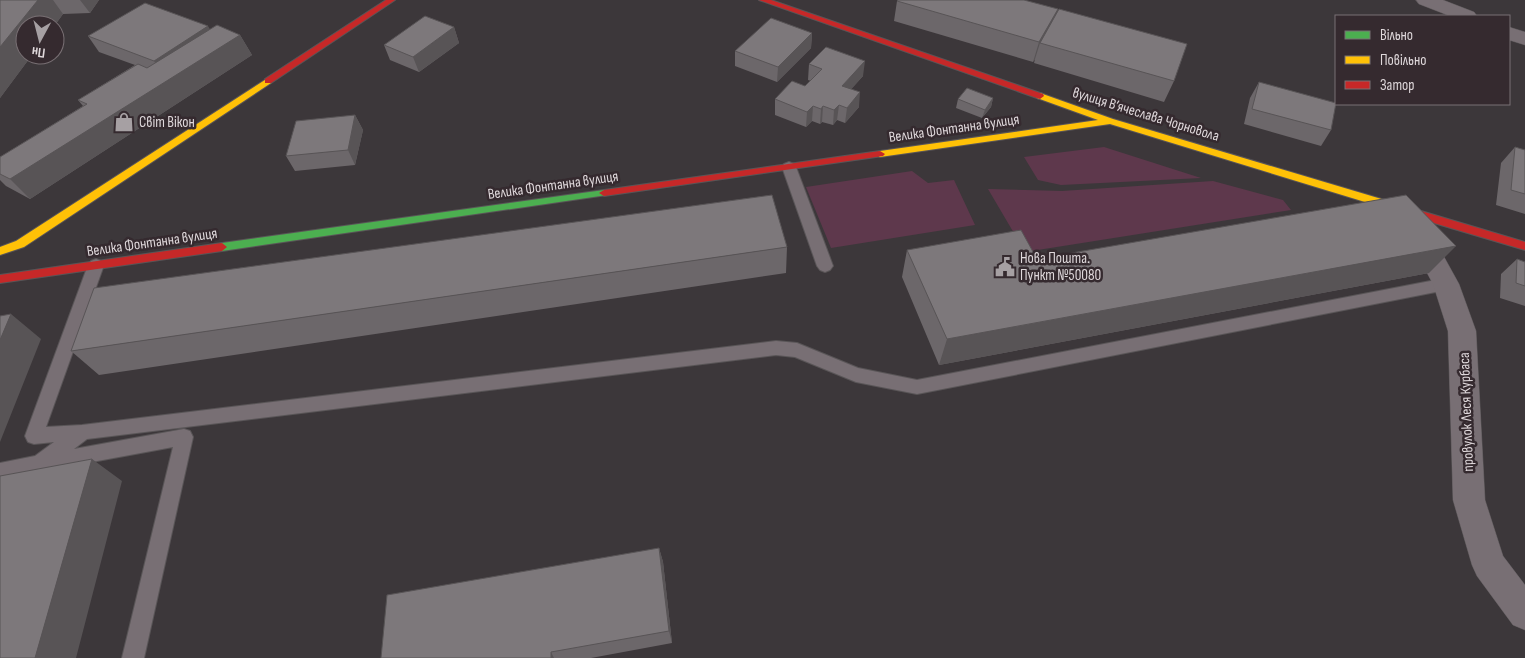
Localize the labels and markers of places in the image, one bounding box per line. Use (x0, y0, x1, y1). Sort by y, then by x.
shop icon: Світ Вікон (113, 111, 135, 133)
place label: Світ Вікон (139, 113, 195, 132)
place label: Нова Пошта. Пункт №50080 (1020, 249, 1101, 285)
public building icon: Нова Пошта. Пункт №50080 (994, 256, 1016, 278)

